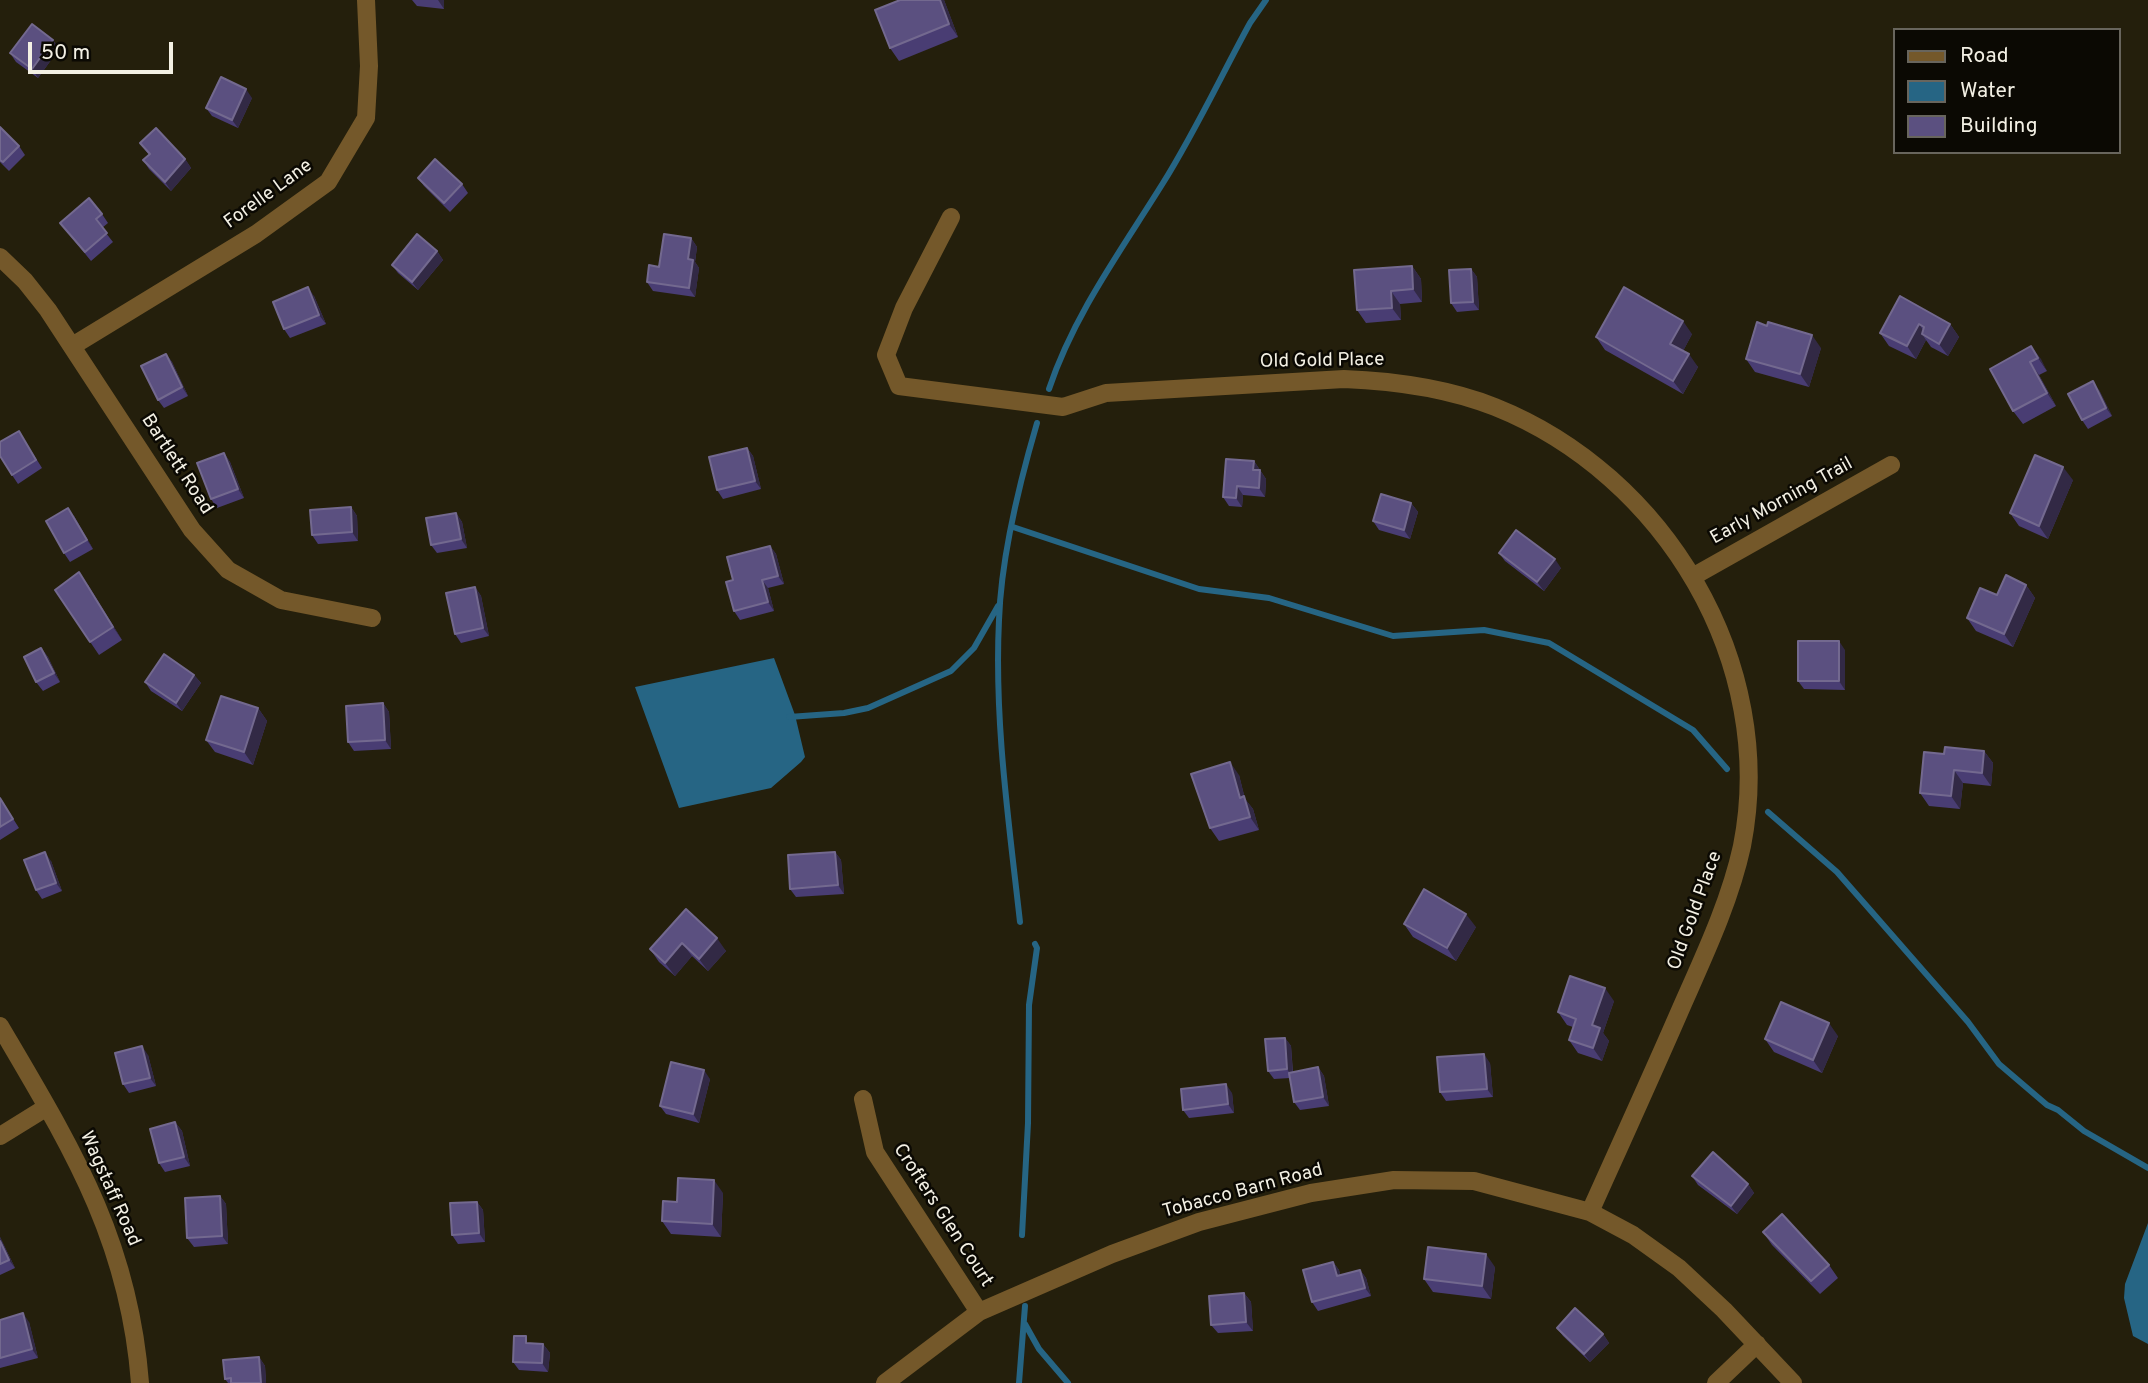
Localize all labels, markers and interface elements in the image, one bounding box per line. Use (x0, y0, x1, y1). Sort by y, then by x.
scale bar (32, 28, 177, 72)
legend (1892, 28, 2120, 154)
text: 50 m (41, 40, 90, 67)
text: Road (1960, 43, 2009, 70)
text: Water (1960, 78, 2015, 105)
text: Building (1960, 113, 2038, 140)
street label: Forelle Lane (220, 155, 318, 235)
street label: Old Gold Place (1259, 350, 1385, 374)
street label: Bartlett Road (135, 411, 217, 519)
street label: Early Morning Trail (1707, 453, 1857, 551)
street label: Old Gold Place (1664, 848, 1728, 974)
street label: Wagstaff Road (73, 1128, 145, 1250)
street label: Crofters Glen Court (887, 1140, 997, 1292)
street label: Tobacco Barn Road (1160, 1160, 1326, 1224)

